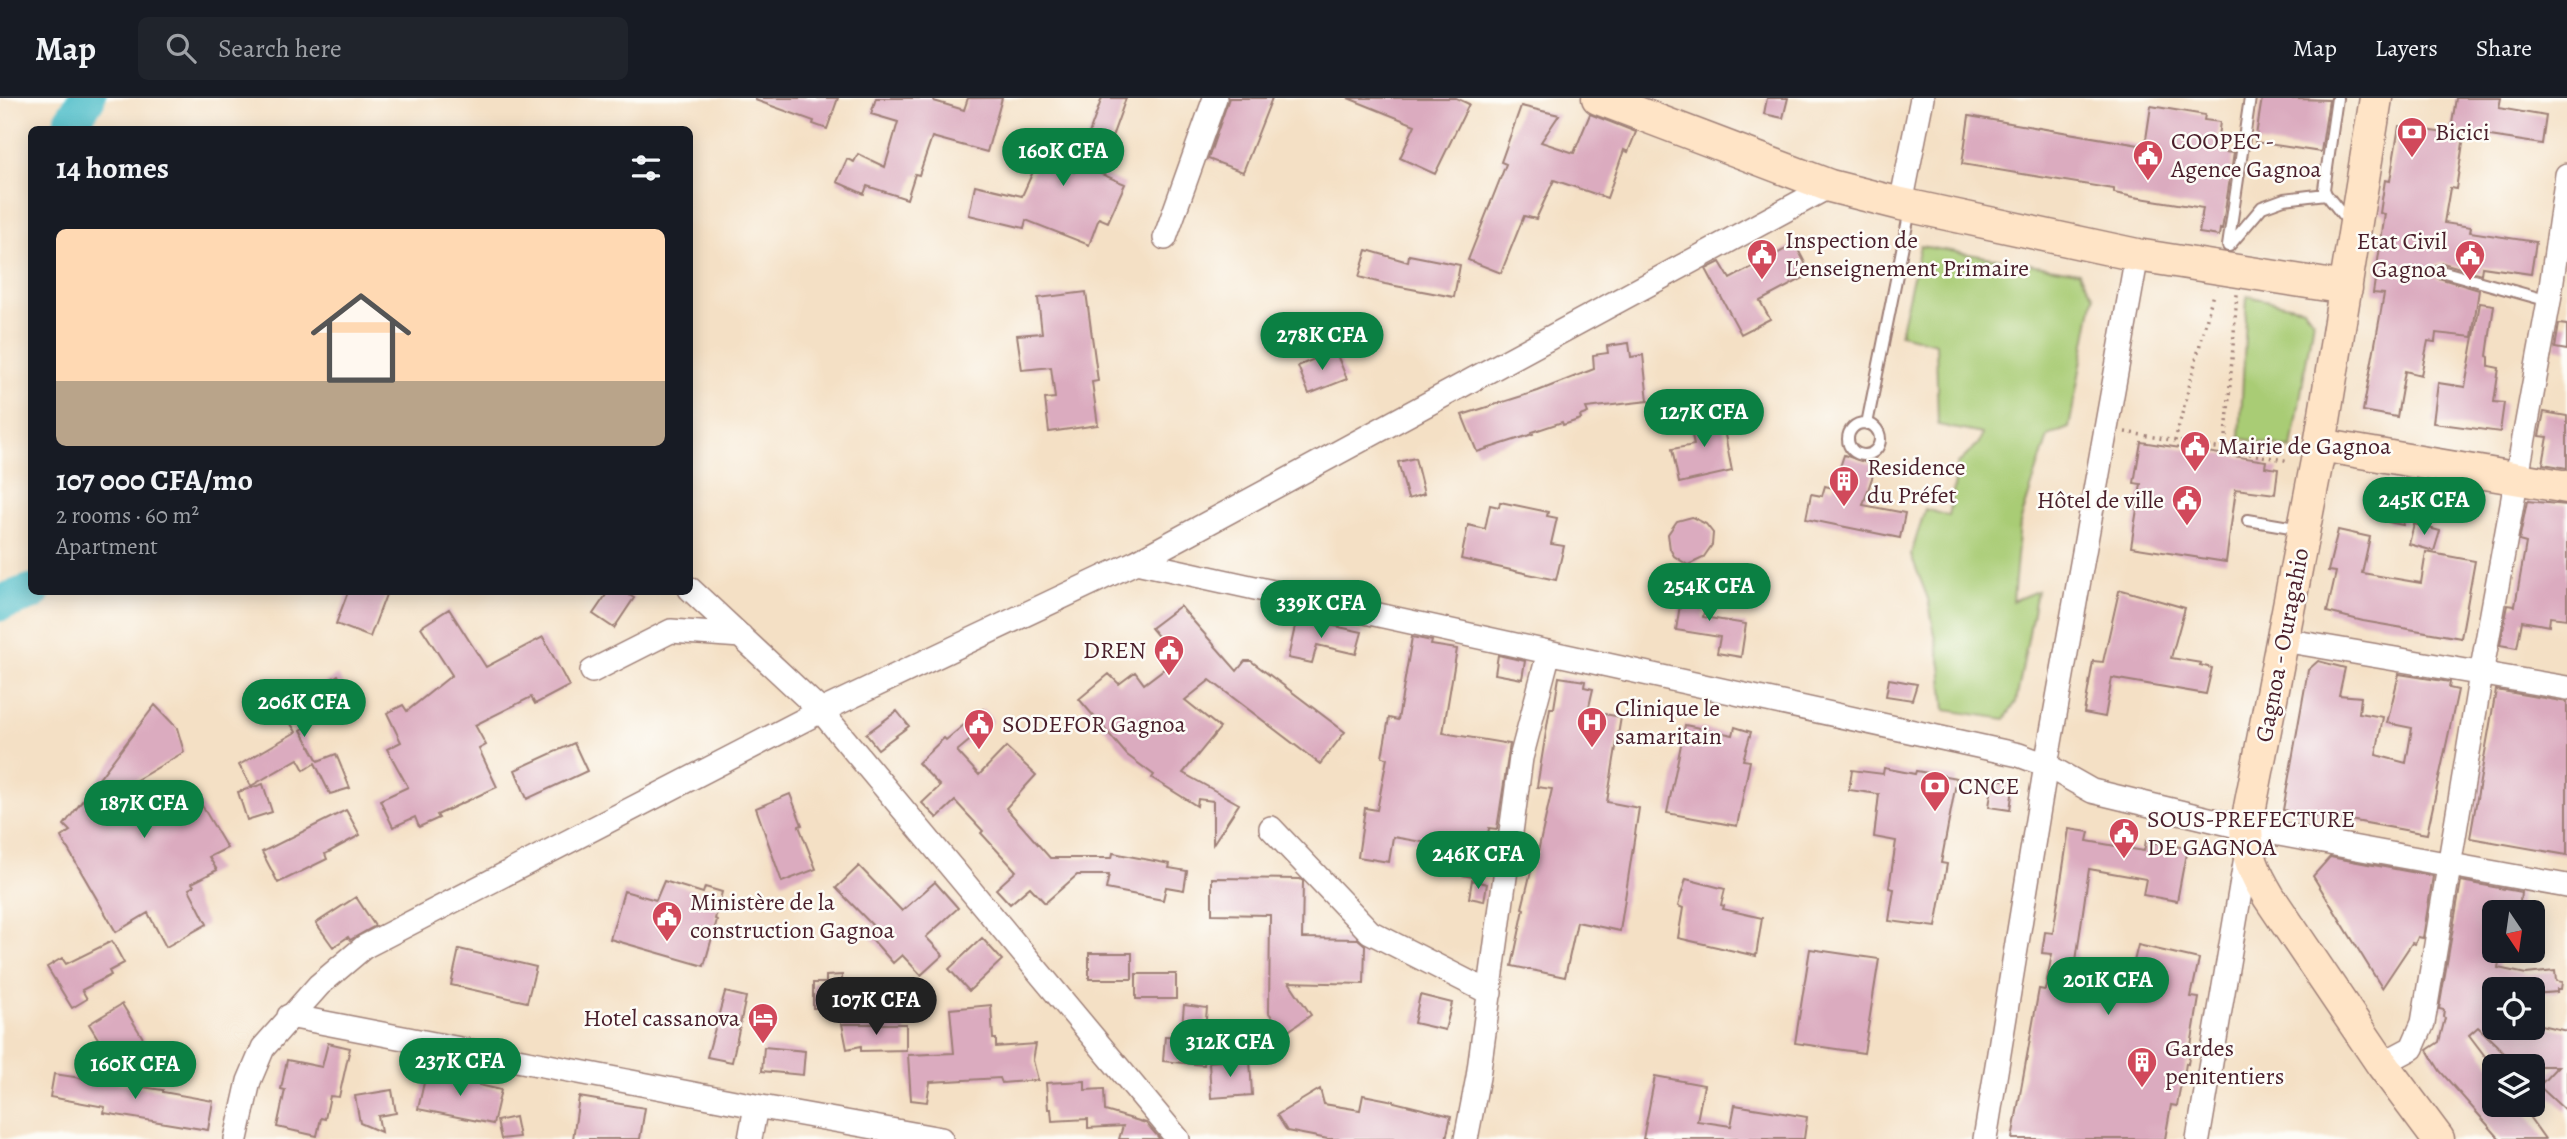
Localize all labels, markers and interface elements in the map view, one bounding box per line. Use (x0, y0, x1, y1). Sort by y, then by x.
search box (138, 17, 628, 80)
text: Map (35, 26, 96, 71)
icon: search (162, 29, 200, 67)
text: Search here (218, 31, 342, 66)
text: Map (2293, 32, 2337, 64)
text: Layers (2375, 32, 2438, 64)
text: Share (2476, 32, 2532, 64)
bank icon: Bicici (2395, 115, 2429, 159)
place label: Bicici (2435, 116, 2490, 148)
place label: COOPEC - Agence Gagnoa (2170, 125, 2322, 185)
pin: 160K CFA (991, 129, 1135, 188)
text: 160K CFA (1018, 135, 1108, 166)
public building icon: COOPEC - Agence Gagnoa (2131, 138, 2165, 182)
text: 14 homes (56, 148, 169, 188)
icon: filters (627, 149, 665, 187)
place label: Inspection de L'enseignement Primaire (1785, 224, 2029, 284)
place label: Etat Civil Gagnoa (2356, 225, 2448, 285)
public building icon: Inspection de L'enseignement Primaire (1745, 237, 1779, 281)
public building icon: Etat Civil Gagnoa (2453, 238, 2487, 282)
icon: home (298, 275, 424, 401)
pin: 278K CFA (1250, 313, 1394, 372)
text: 278K CFA (1276, 319, 1368, 350)
pin: 127K CFA (1632, 390, 1776, 449)
text: 127K CFA (1660, 396, 1748, 427)
public building icon: Mairie de Gagnoa (2178, 429, 2212, 473)
place label: Mairie de Gagnoa (2218, 430, 2392, 462)
place label: Residence du Préfet (1867, 451, 1965, 511)
text: 107 000 CFA/mo (56, 460, 253, 500)
building icon: Residence du Préfet (1827, 464, 1861, 508)
pin: 245K CFA (2352, 478, 2496, 537)
public building icon: Hôtel de ville (2170, 483, 2204, 527)
place label: Hôtel de ville (2037, 484, 2164, 516)
text: 245K CFA (2379, 484, 2469, 515)
text: 2 rooms · 60 m² (56, 500, 199, 531)
text: Apartment (56, 531, 158, 562)
street label: Gagnoa - Ouragahio (2247, 545, 2317, 745)
pin: 254K CFA (1637, 564, 1781, 623)
text: 254K CFA (1664, 570, 1754, 601)
pin: 339K CFA (1249, 580, 1393, 640)
text: 339K CFA (1276, 587, 1366, 618)
public building icon: DREN (1152, 633, 1186, 677)
place label: DREN (1083, 634, 1146, 666)
pin: 206K CFA (232, 680, 376, 739)
text: 206K CFA (258, 686, 350, 717)
place label: Clinique le samaritain (1615, 692, 1722, 752)
hospital icon: Clinique le samaritain (1575, 705, 1609, 749)
public building icon: SODEFOR Gagnoa (962, 707, 996, 751)
place label: SODEFOR Gagnoa (1002, 708, 1187, 740)
bank icon: CNCE (1918, 769, 1952, 813)
place label: CNCE (1958, 770, 2020, 802)
pin: 187K CFA (72, 780, 216, 840)
text: 187K CFA (100, 787, 188, 818)
place label: SOUS-PREFECTURE DE GAGNOA (2147, 803, 2355, 863)
public building icon: SOUS-PREFECTURE DE GAGNOA (2107, 816, 2141, 860)
pin: 246K CFA (1406, 832, 1550, 891)
text: 246K CFA (1432, 838, 1524, 869)
place label: Ministère de la construction Gagnoa (690, 886, 895, 946)
public building icon: Ministère de la construction Gagnoa (650, 899, 684, 943)
north arrow (2482, 900, 2544, 962)
map controls (2482, 900, 2545, 1117)
pin: 201K CFA (2036, 958, 2180, 1017)
text: 201K CFA (2063, 964, 2153, 995)
button: locate (2482, 977, 2545, 1040)
pin: 107K CFA (804, 978, 948, 1037)
text: 107K CFA (832, 984, 920, 1015)
hotel icon: Hotel cassanova (746, 1001, 780, 1045)
place label: Hotel cassanova (583, 1002, 741, 1034)
pin: 312K CFA (1158, 1020, 1302, 1079)
text: 312K CFA (1186, 1026, 1274, 1057)
place label: Gardes penitentiers (2165, 1032, 2284, 1092)
pin: 237K CFA (388, 1038, 532, 1098)
pin: 160K CFA (63, 1042, 207, 1101)
text: 237K CFA (415, 1045, 505, 1076)
building icon: Gardes penitentiers (2125, 1045, 2159, 1089)
text: 160K CFA (90, 1048, 180, 1079)
button: layers (2482, 1054, 2545, 1117)

